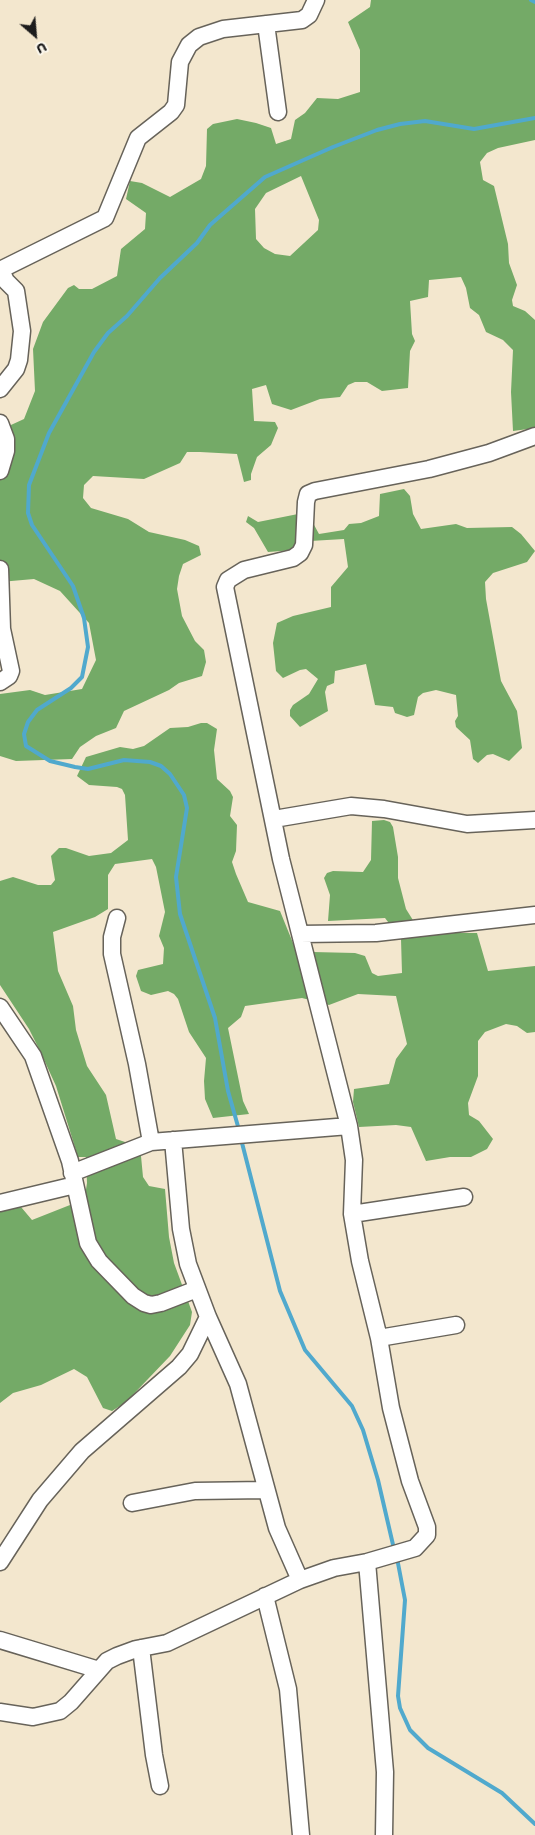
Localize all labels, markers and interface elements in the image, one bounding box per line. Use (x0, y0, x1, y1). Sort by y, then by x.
north arrow (10, 10, 60, 60)
text: U (33, 38, 50, 59)

